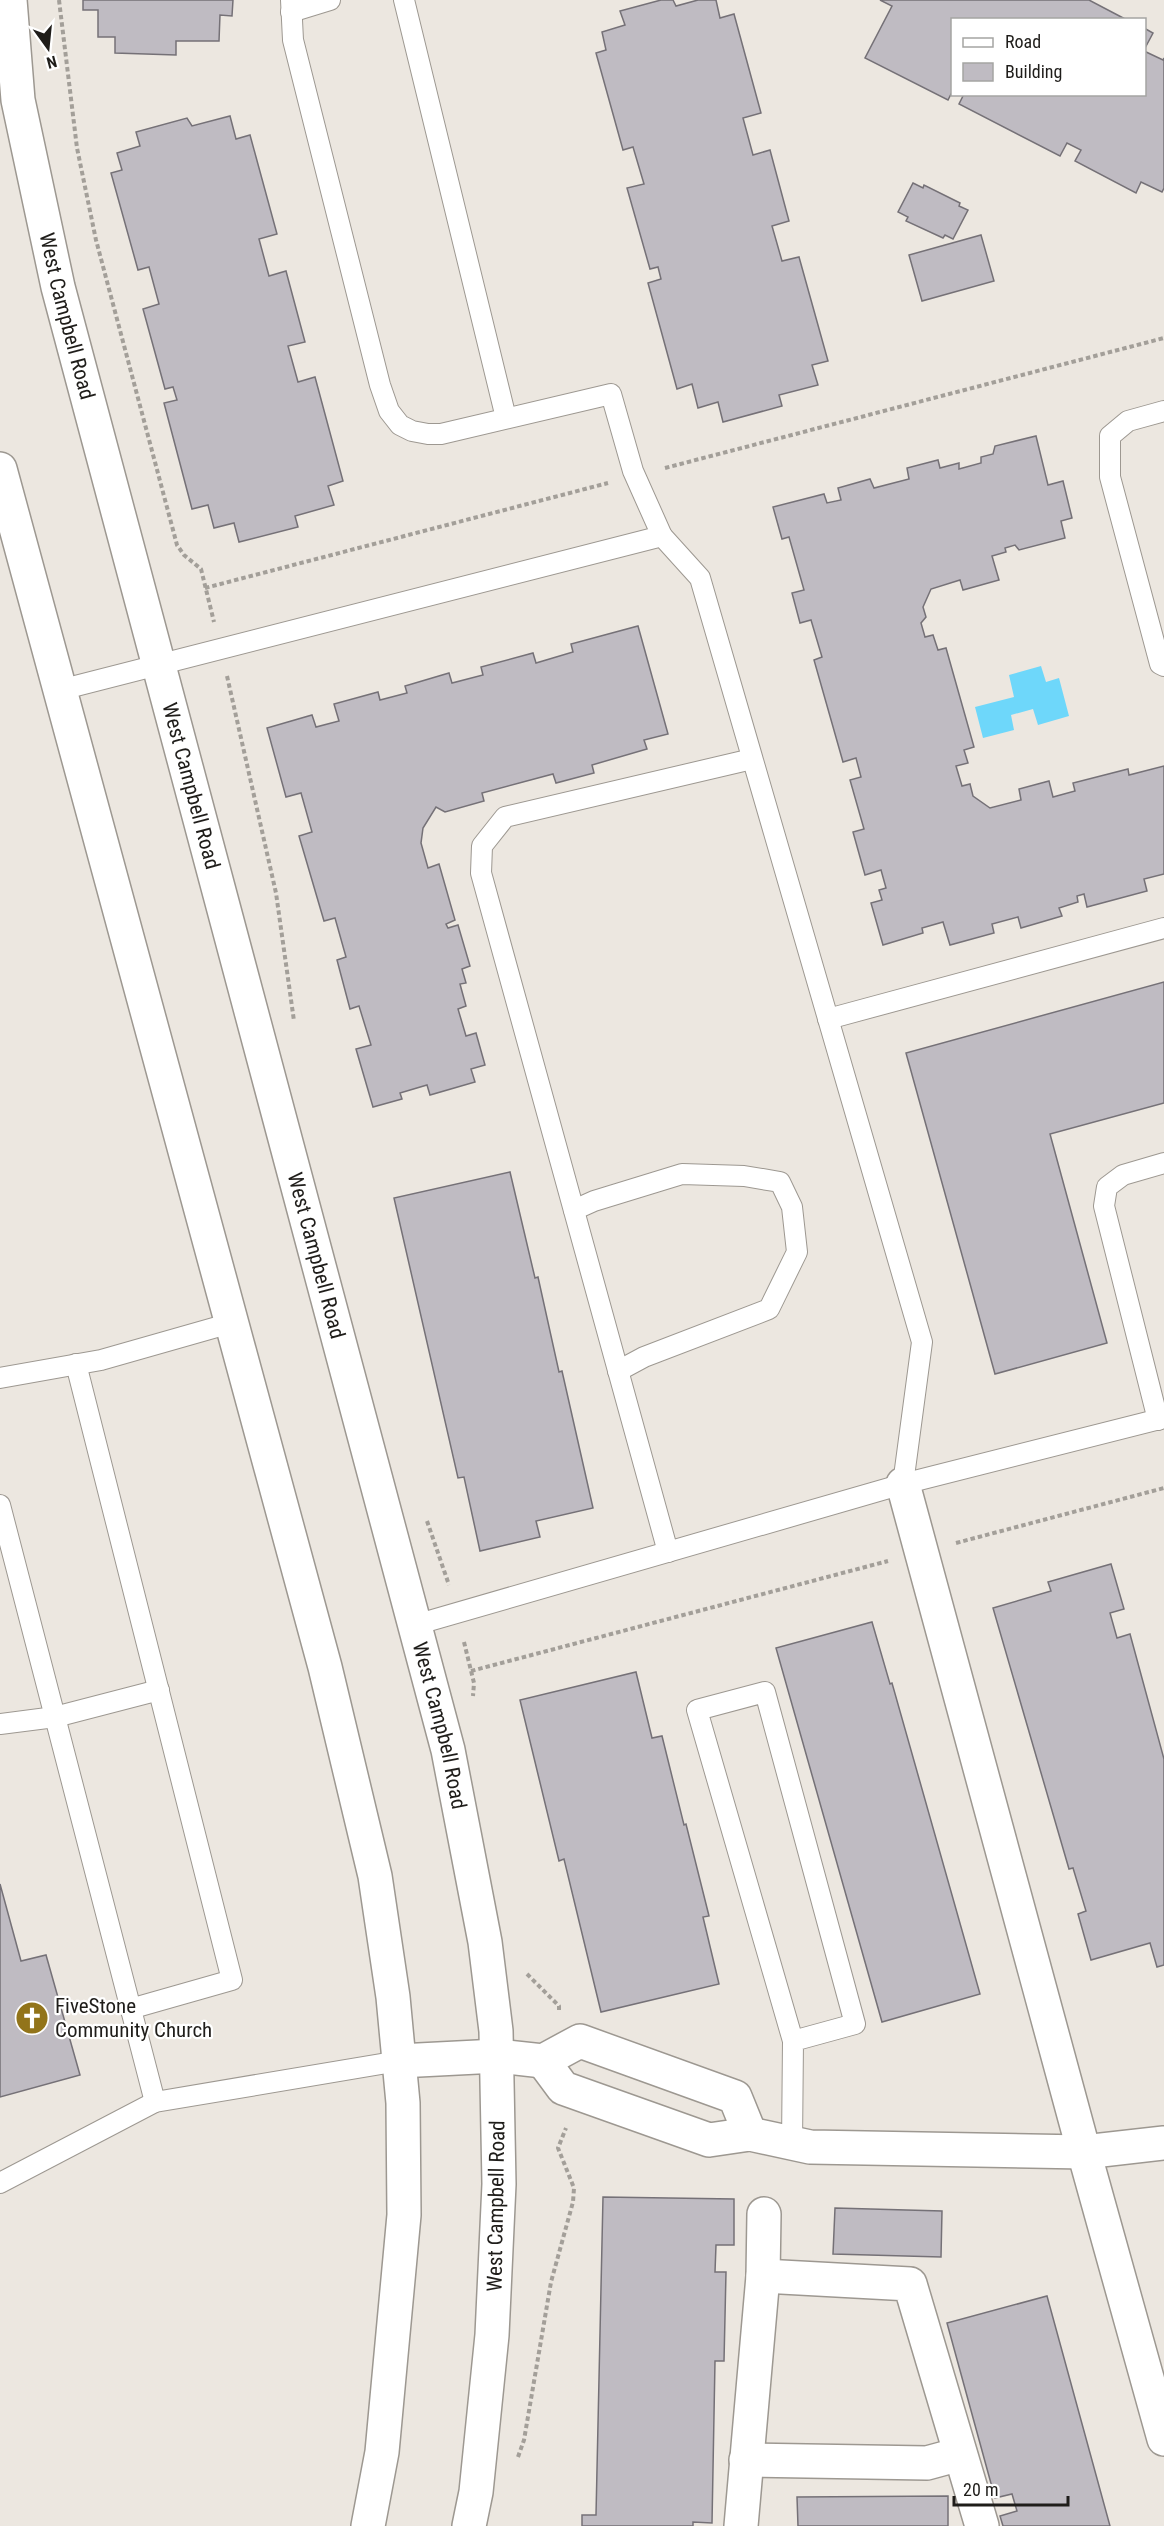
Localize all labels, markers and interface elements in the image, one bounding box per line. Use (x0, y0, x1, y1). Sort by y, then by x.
north arrow (18, 18, 78, 78)
legend (951, 18, 1146, 96)
text: Road (1005, 31, 1041, 52)
text: N (45, 52, 59, 72)
text: Building (1005, 61, 1062, 82)
street label: West Campbell Road (35, 231, 99, 402)
street label: West Campbell Road (157, 700, 225, 872)
street label: West Campbell Road (283, 1170, 350, 1341)
street label: West Campbell Road (408, 1639, 471, 1811)
place label: FiveStone Community Church (55, 1994, 212, 2042)
church icon: FiveStone Community Church (14, 2000, 50, 2036)
street label: West Campbell Road (483, 2120, 509, 2292)
scale bar (954, 2469, 1068, 2507)
text: 20 m (963, 2479, 998, 2500)

